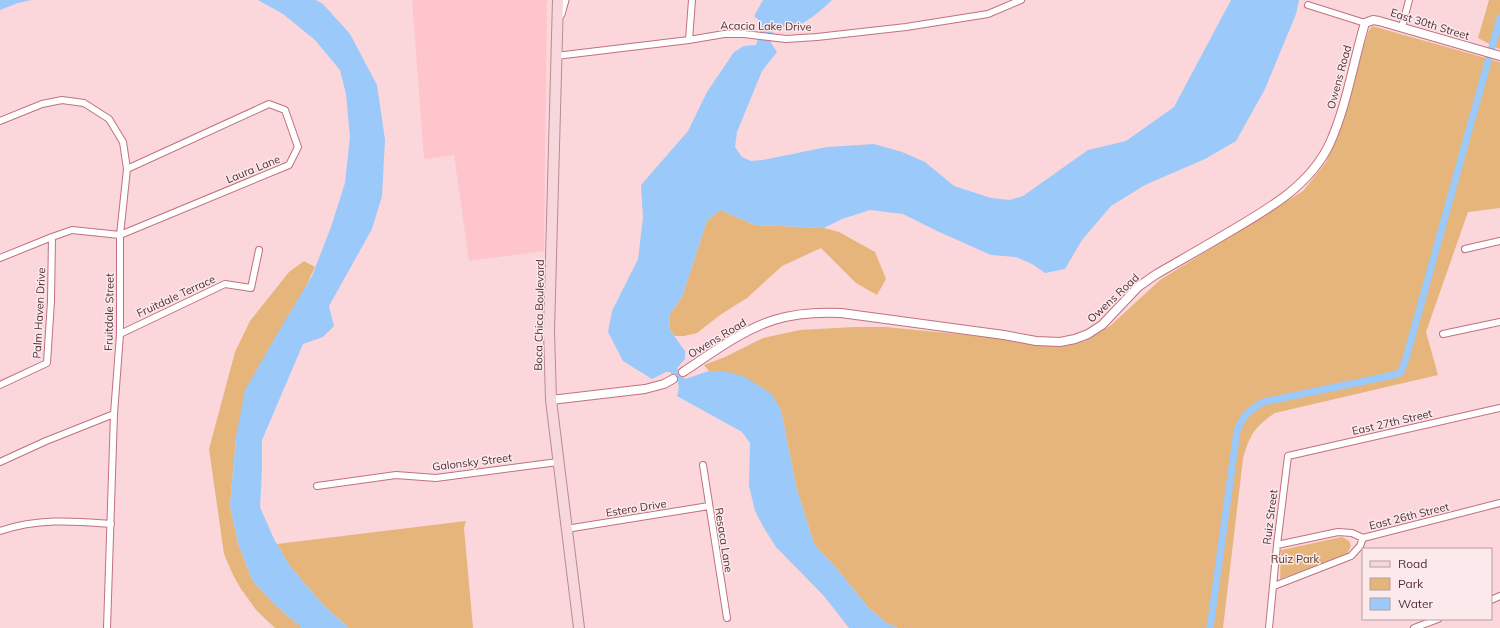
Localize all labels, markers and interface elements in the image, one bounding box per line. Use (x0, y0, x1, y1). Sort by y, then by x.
street label: East 30th Street (1389, 5, 1471, 43)
street label: Acacia Lake Drive (720, 18, 812, 34)
street label: Owens Road (1324, 43, 1354, 111)
street label: Laura Lane (224, 152, 282, 186)
street label: Boca Chica Boulevard (531, 259, 547, 371)
street label: Palm Haven Drive (30, 267, 48, 359)
street label: Owens Road (1084, 270, 1142, 326)
street label: Fruitdale Terrace (134, 272, 218, 320)
street label: Fruitdale Street (101, 273, 117, 351)
street label: Owens Road (685, 315, 749, 361)
street label: East 27th Street (1351, 406, 1434, 438)
street label: Galonsky Street (431, 450, 513, 474)
street label: Ruiz Street (1260, 488, 1280, 545)
street label: Estero Drive (605, 496, 667, 520)
street label: East 26th Street (1368, 499, 1451, 533)
street label: Resaca Lane (712, 507, 736, 573)
legend (1362, 548, 1492, 620)
park label: Ruiz Park (1271, 552, 1319, 566)
text: Road (1398, 556, 1427, 571)
text: Park (1398, 576, 1424, 591)
text: Water (1398, 596, 1434, 611)

